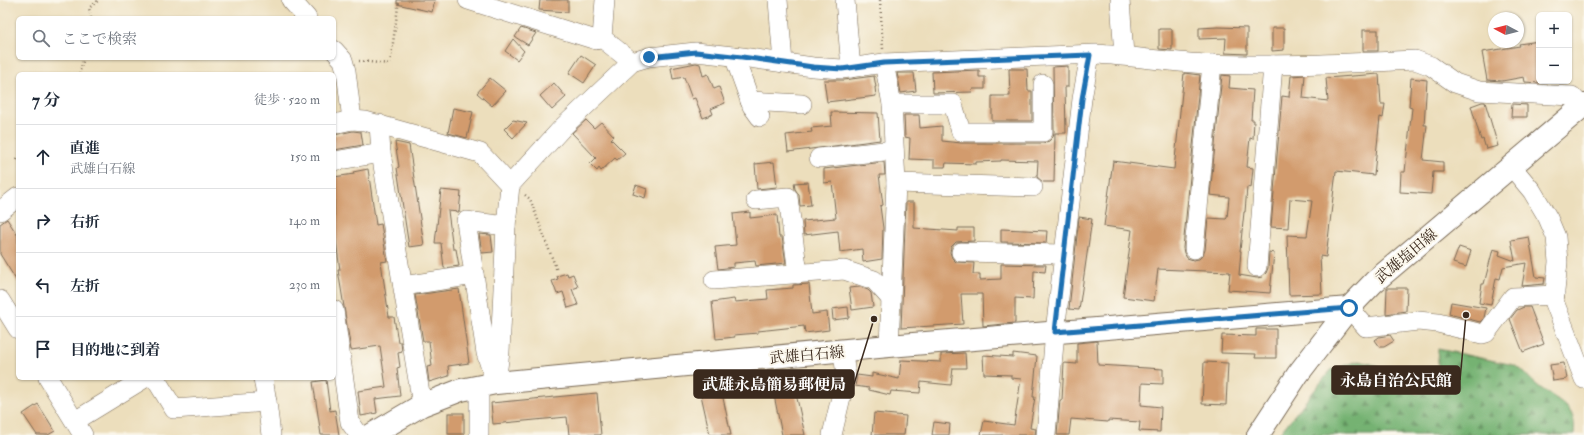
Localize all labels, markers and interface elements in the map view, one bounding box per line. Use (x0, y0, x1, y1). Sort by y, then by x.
north arrow (1488, 12, 1524, 48)
map controls (1536, 12, 1572, 84)
button: + (1536, 12, 1572, 48)
search box (16, 16, 336, 60)
icon: search (30, 27, 52, 49)
text: ここで検索 (62, 30, 137, 49)
route end (640, 48, 658, 66)
button: − (1536, 48, 1572, 84)
text: 7 分 (32, 90, 60, 111)
text: 徒歩 · 520 m (254, 92, 320, 108)
text: 直進 (70, 139, 100, 158)
icon: ahead (32, 146, 54, 168)
text: 150 m (290, 149, 320, 165)
text: 武雄白石線 (70, 161, 135, 177)
icon: right (32, 210, 54, 232)
text: 右折 (70, 213, 100, 232)
text: 140 m (289, 213, 320, 229)
street label: 武雄塩田線 (1371, 225, 1441, 288)
icon: left (32, 274, 54, 296)
text: 左折 (70, 277, 100, 296)
text: 230 m (289, 277, 320, 293)
route start (1340, 299, 1358, 317)
icon: arrive (32, 338, 54, 360)
text: 目的地に到着 (70, 341, 160, 360)
street label: 武雄白石線 (769, 343, 845, 368)
callout: 永島自治公民館 (1332, 366, 1460, 394)
callout: 武雄永島簡易郵便局 (694, 370, 854, 398)
text: 永島自治公民館 (1340, 371, 1452, 391)
text: 武雄永島簡易郵便局 (702, 375, 846, 395)

